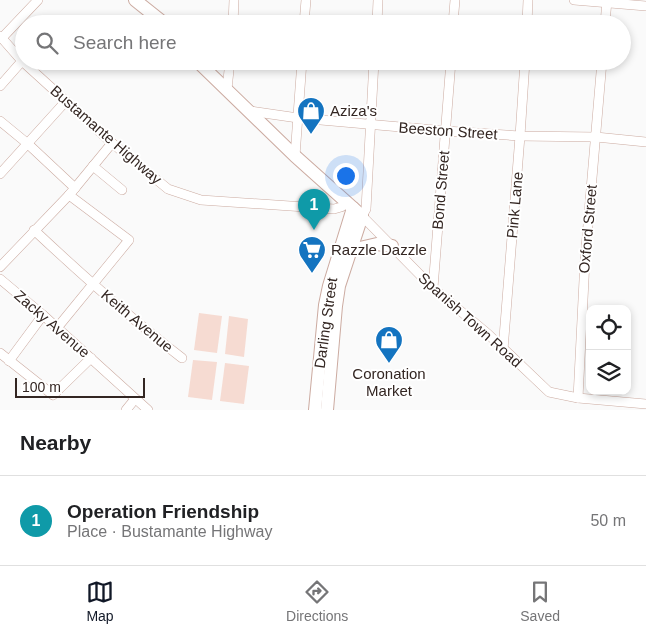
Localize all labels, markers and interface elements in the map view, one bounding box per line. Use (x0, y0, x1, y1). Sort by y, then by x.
search box (15, 15, 631, 70)
icon: search (33, 29, 61, 57)
text: Search here (73, 32, 177, 53)
street label: Bustamante Highway (47, 82, 166, 188)
shop icon: Aziza's (296, 96, 326, 135)
place label: Aziza's (330, 102, 377, 119)
street label: Beeston Street (398, 119, 499, 142)
street label: Bond Street (429, 149, 452, 230)
your location (333, 163, 359, 189)
street label: Pink Lane (503, 171, 526, 239)
street label: Oxford Street (575, 183, 600, 274)
pin: 1 (298, 189, 330, 230)
supermarket icon: Razzle Dazzle (297, 235, 327, 274)
place label: Razzle Dazzle (331, 241, 427, 258)
street label: Spanish Town Road (415, 269, 525, 370)
street label: Darling Street (311, 276, 340, 370)
street label: Zacky Avenue (11, 286, 93, 361)
street label: Keith Avenue (98, 286, 177, 355)
map controls (586, 305, 631, 395)
button: locate (586, 305, 631, 350)
shop icon: Coronation Market (374, 325, 404, 364)
button: layers (586, 350, 631, 395)
place label: Coronation Market (352, 365, 426, 399)
scale bar (15, 375, 145, 398)
text: 100 m (22, 379, 61, 395)
text: Nearby (20, 431, 91, 454)
text: Operation Friendship (67, 501, 259, 522)
text: 1 (32, 512, 40, 529)
text: 50 m (590, 512, 626, 529)
text: Place · Bustamante Highway (67, 523, 272, 540)
tab: Map (86, 578, 114, 624)
tab: Directions (286, 578, 348, 624)
tab: Saved (520, 578, 560, 624)

